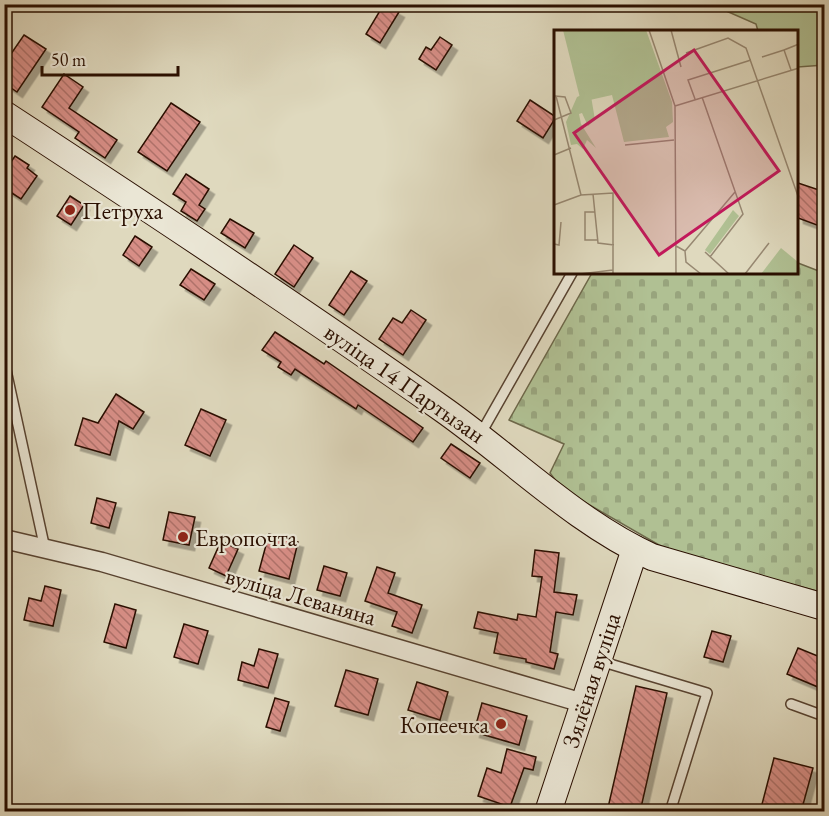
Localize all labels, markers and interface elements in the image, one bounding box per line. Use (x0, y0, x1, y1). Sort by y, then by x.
inset map (554, 30, 799, 274)
scale bar (42, 39, 178, 77)
text: 50 m (51, 48, 86, 71)
place label: Петруха (82, 195, 163, 226)
marker: Петруха (63, 203, 77, 217)
street label: вуліца 14 Партызан (319, 316, 491, 450)
place label: Европочта (195, 522, 298, 553)
marker: Европочта (176, 530, 190, 544)
street label: вуліца Леваняна (222, 560, 380, 632)
street label: Зялёная вуліца (555, 608, 628, 752)
place label: Копеечка (400, 709, 489, 740)
marker: Копеечка (494, 717, 508, 731)

